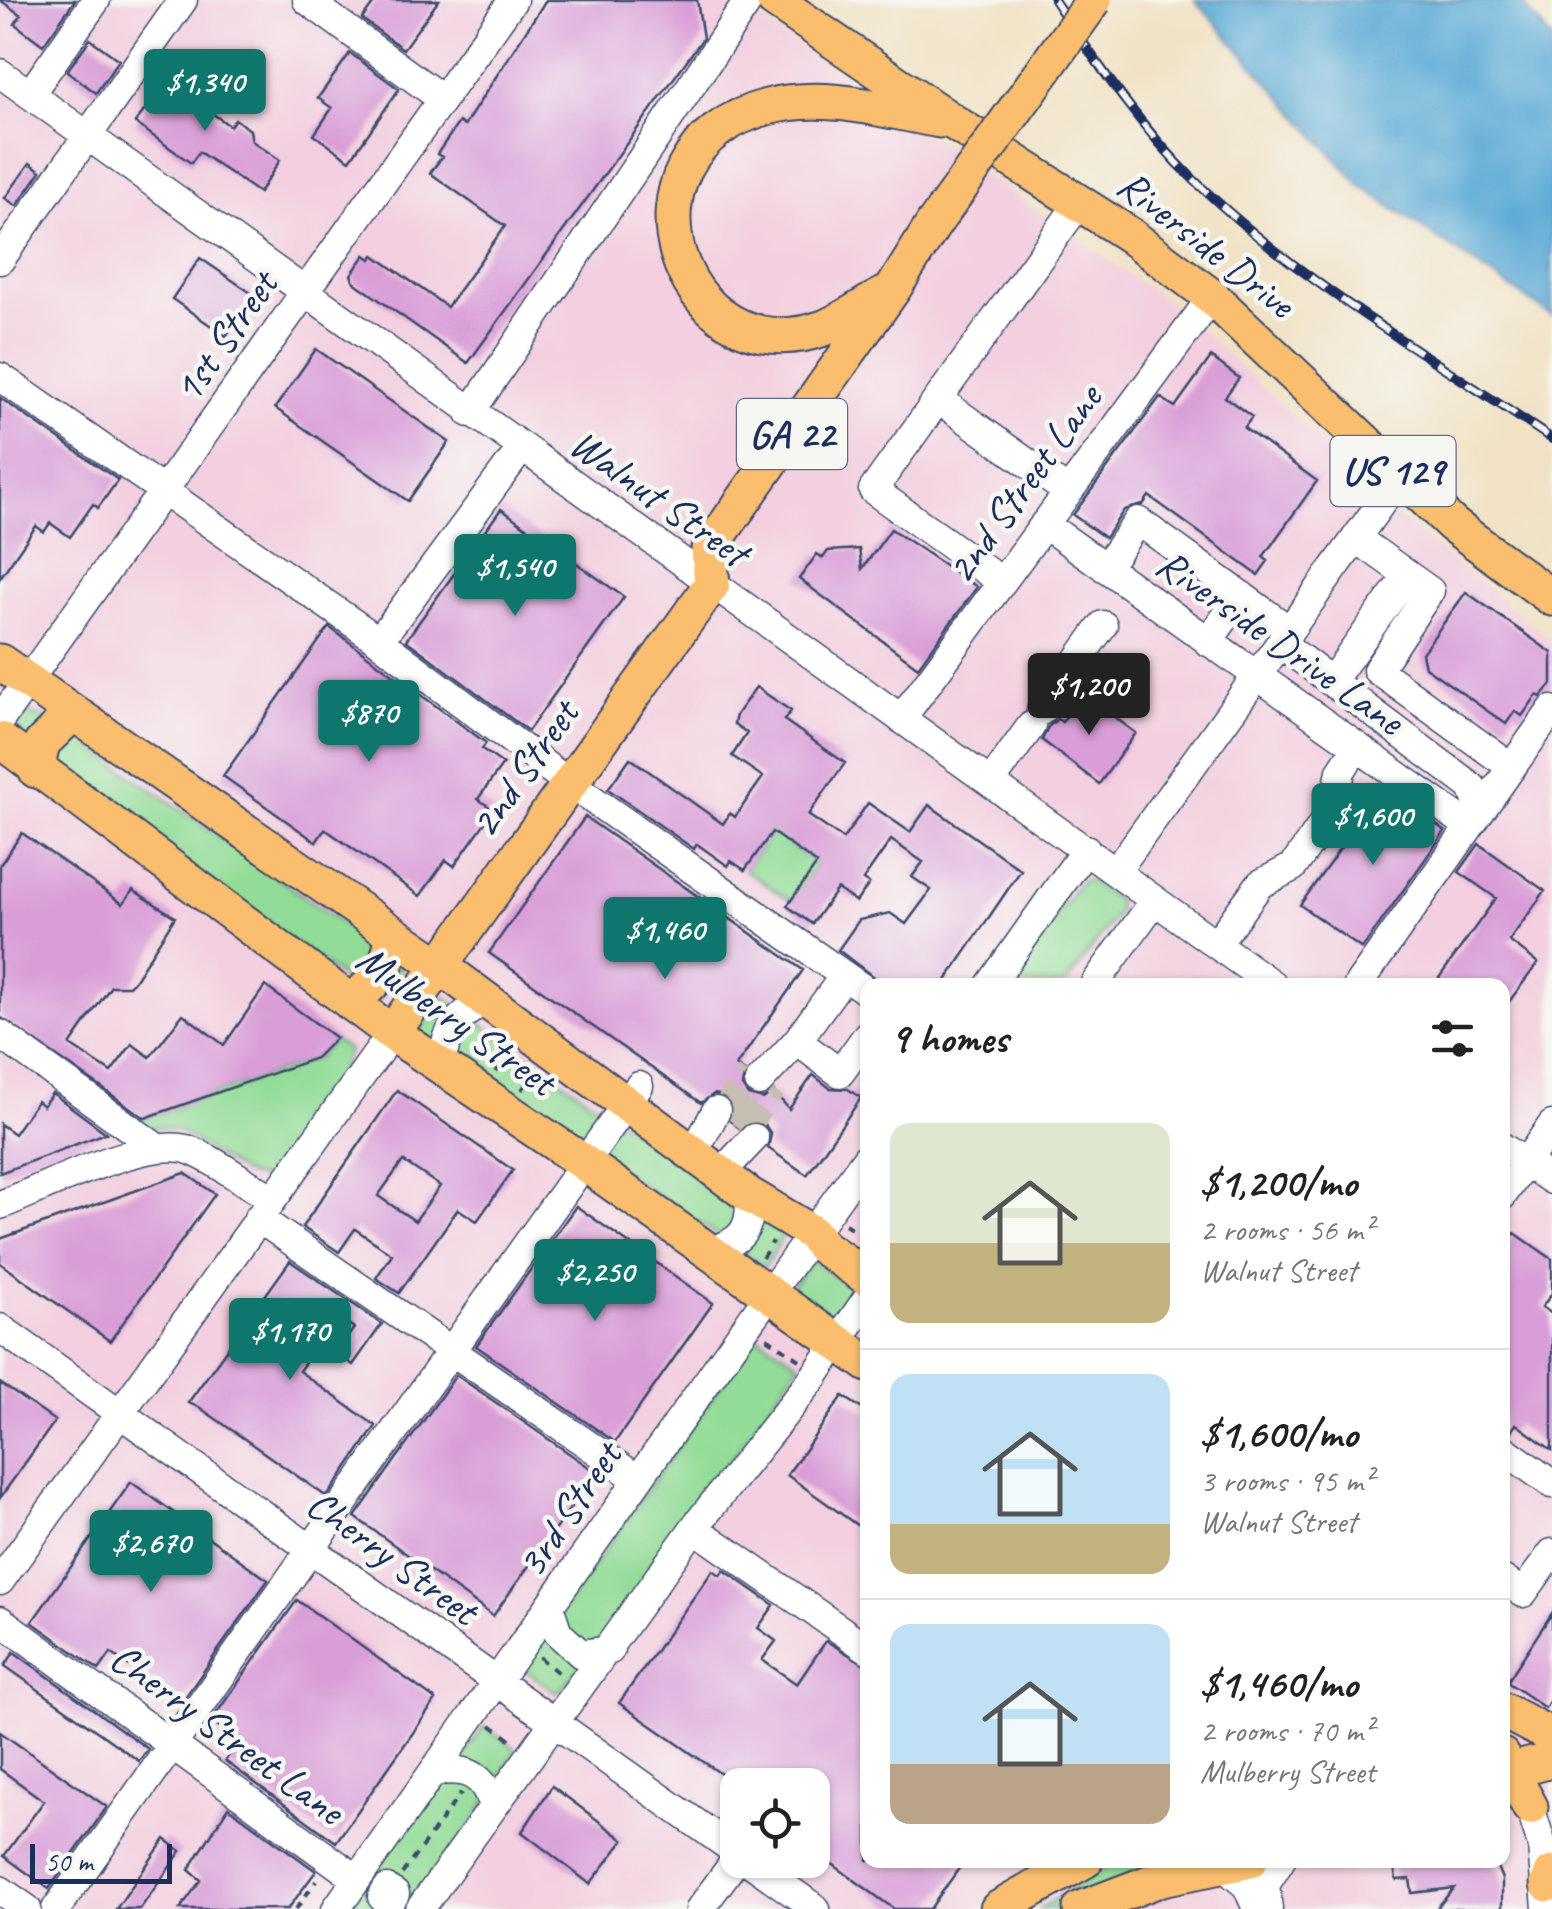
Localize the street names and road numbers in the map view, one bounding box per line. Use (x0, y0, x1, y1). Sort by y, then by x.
street label: Riverside Drive (1107, 158, 1307, 331)
street label: 1st Street (161, 258, 291, 413)
street label: 2nd Street Lane (934, 371, 1116, 594)
road number: GA 22 (737, 399, 847, 469)
street label: Walnut Street (560, 417, 763, 582)
road number: US 129 (1330, 436, 1456, 506)
street label: Riverside Drive Lane (1146, 537, 1416, 748)
street label: 2nd Street (458, 687, 593, 848)
street label: Mulberry Street (347, 932, 569, 1110)
street label: 3rd Street (505, 1429, 636, 1588)
street label: Cherry Street (296, 1477, 491, 1639)
street label: Cherry Street Lane (100, 1631, 357, 1839)

